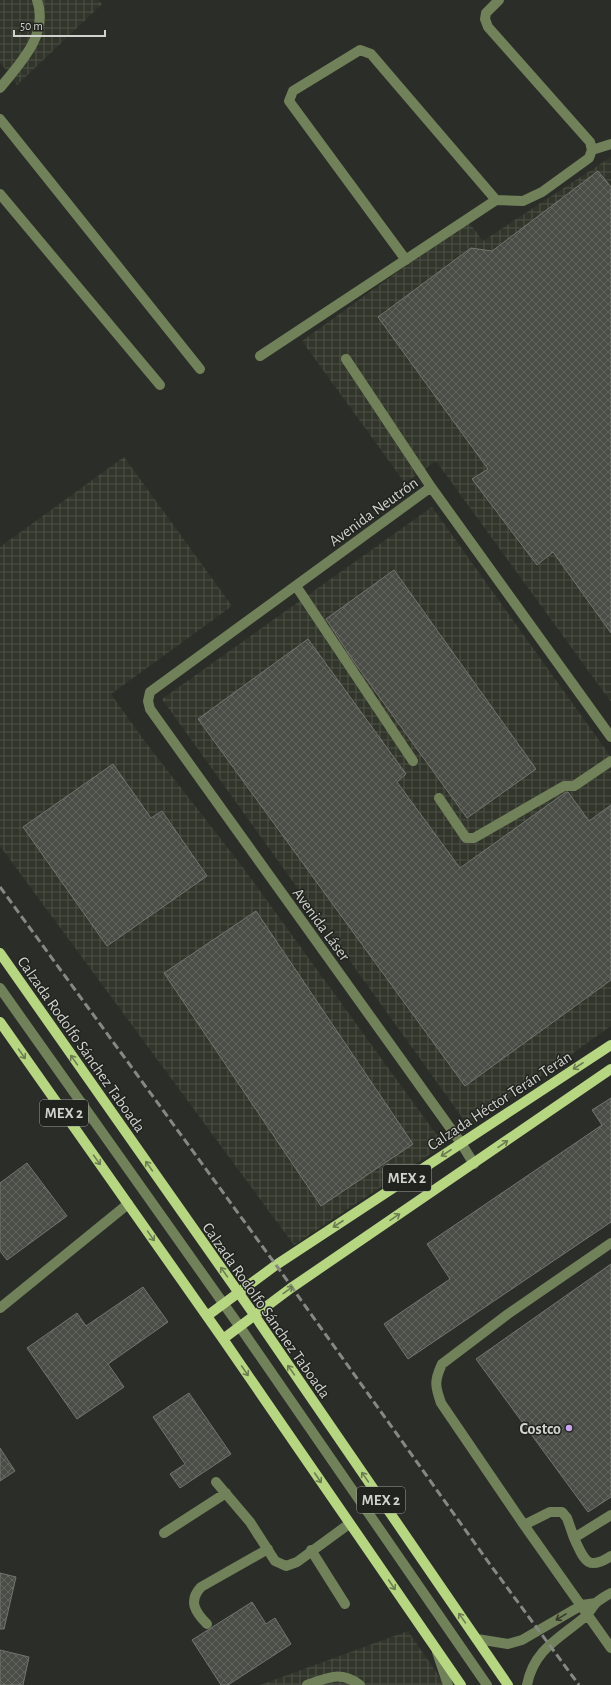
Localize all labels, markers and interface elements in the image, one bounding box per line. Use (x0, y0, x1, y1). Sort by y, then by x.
scale bar (14, 12, 105, 38)
text: 50 m (20, 20, 43, 32)
street label: Avenida Neutrón (326, 474, 421, 549)
street label: Avenida Láser (289, 885, 353, 965)
street label: Calzada Rodolfo Sánchez Taboada (14, 954, 148, 1135)
one-way arrow (18, 1048, 26, 1059)
street label: Calzada Héctor Terán Terán (425, 1048, 575, 1153)
one-way arrow (70, 1054, 78, 1065)
one-way arrow (573, 1062, 584, 1071)
road number: MEX 2 (40, 1100, 88, 1126)
one-way arrow (497, 1140, 508, 1148)
one-way arrow (440, 1149, 452, 1157)
one-way arrow (93, 1154, 101, 1165)
one-way arrow (145, 1161, 153, 1172)
road number: MEX 2 (383, 1165, 431, 1191)
one-way arrow (389, 1213, 400, 1221)
street label: Calzada Rodolfo Sánchez Taboada (199, 1220, 333, 1401)
one-way arrow (332, 1220, 343, 1228)
one-way arrow (147, 1231, 155, 1242)
one-way arrow (220, 1267, 228, 1278)
one-way arrow (282, 1286, 293, 1294)
one-way arrow (287, 1364, 295, 1375)
one-way arrow (241, 1365, 249, 1376)
place label: Costco (520, 1421, 561, 1437)
marker: Costco (564, 1423, 574, 1433)
one-way arrow (361, 1471, 369, 1482)
one-way arrow (314, 1472, 322, 1483)
road number: MEX 2 (357, 1487, 405, 1513)
one-way arrow (388, 1580, 396, 1591)
one-way arrow (458, 1613, 466, 1624)
one-way arrow (556, 1613, 567, 1621)

